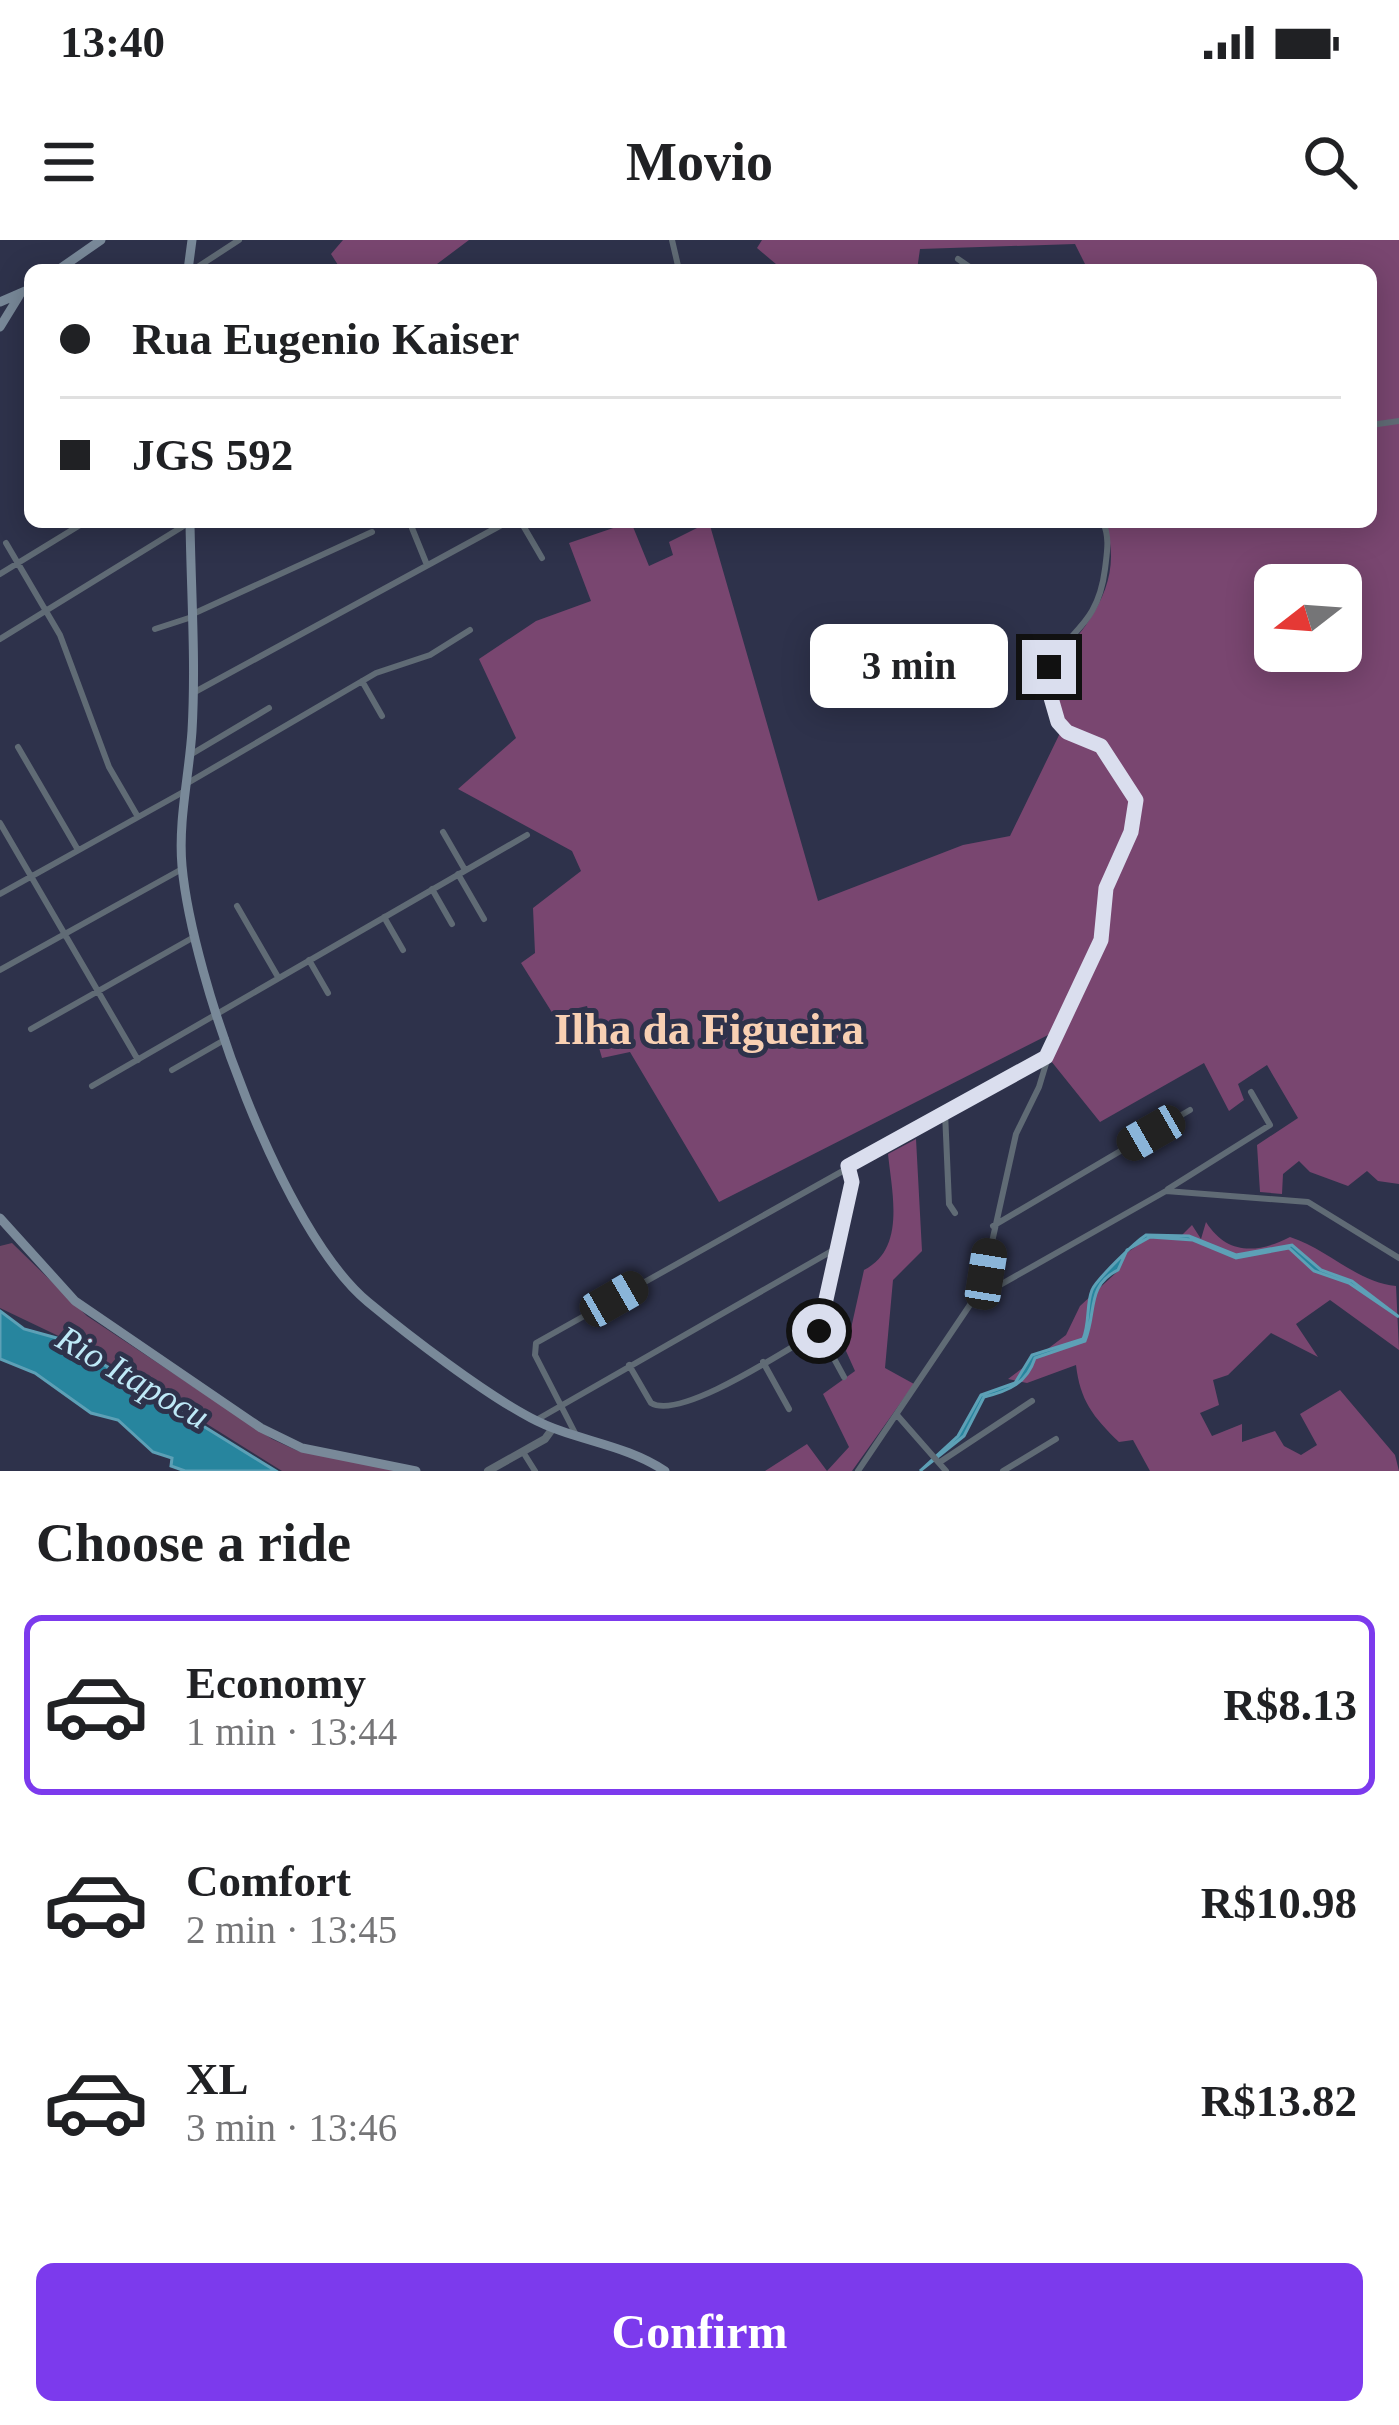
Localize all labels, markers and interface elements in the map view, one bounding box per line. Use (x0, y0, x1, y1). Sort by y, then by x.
text: 13:40 (60, 17, 165, 67)
icon: menu (36, 129, 102, 195)
icon: search (1297, 129, 1363, 195)
text: Movio (626, 132, 773, 192)
text: Rua Eugenio Kaiser (132, 314, 520, 364)
text: JGS 592 (132, 430, 293, 480)
north arrow (1254, 564, 1362, 672)
map controls (1254, 564, 1362, 672)
callout: 3 min (809, 625, 1007, 709)
route end (1022, 640, 1076, 694)
text: 3 min (862, 644, 956, 687)
district label: Ilha da Figueira (554, 1004, 864, 1054)
car (1111, 1099, 1191, 1167)
car (963, 1236, 1009, 1312)
car (574, 1265, 654, 1333)
route start (792, 1304, 846, 1358)
water label: Rio Itapocu (49, 1317, 216, 1437)
text: Choose a ride (36, 1513, 351, 1573)
icon: car (42, 1651, 150, 1759)
text: Economy (186, 1658, 366, 1708)
text: R$8.13 (1223, 1680, 1357, 1730)
text: 1 min · 13:44 (186, 1710, 397, 1753)
icon: car (42, 1849, 150, 1957)
text: Comfort (186, 1856, 351, 1906)
text: R$10.98 (1201, 1878, 1357, 1928)
text: 2 min · 13:45 (186, 1908, 397, 1951)
icon: car (42, 2047, 150, 2155)
text: XL (186, 2054, 249, 2104)
text: R$13.82 (1201, 2076, 1357, 2126)
text: 3 min · 13:46 (186, 2106, 397, 2149)
button: Confirm (36, 2263, 1363, 2401)

